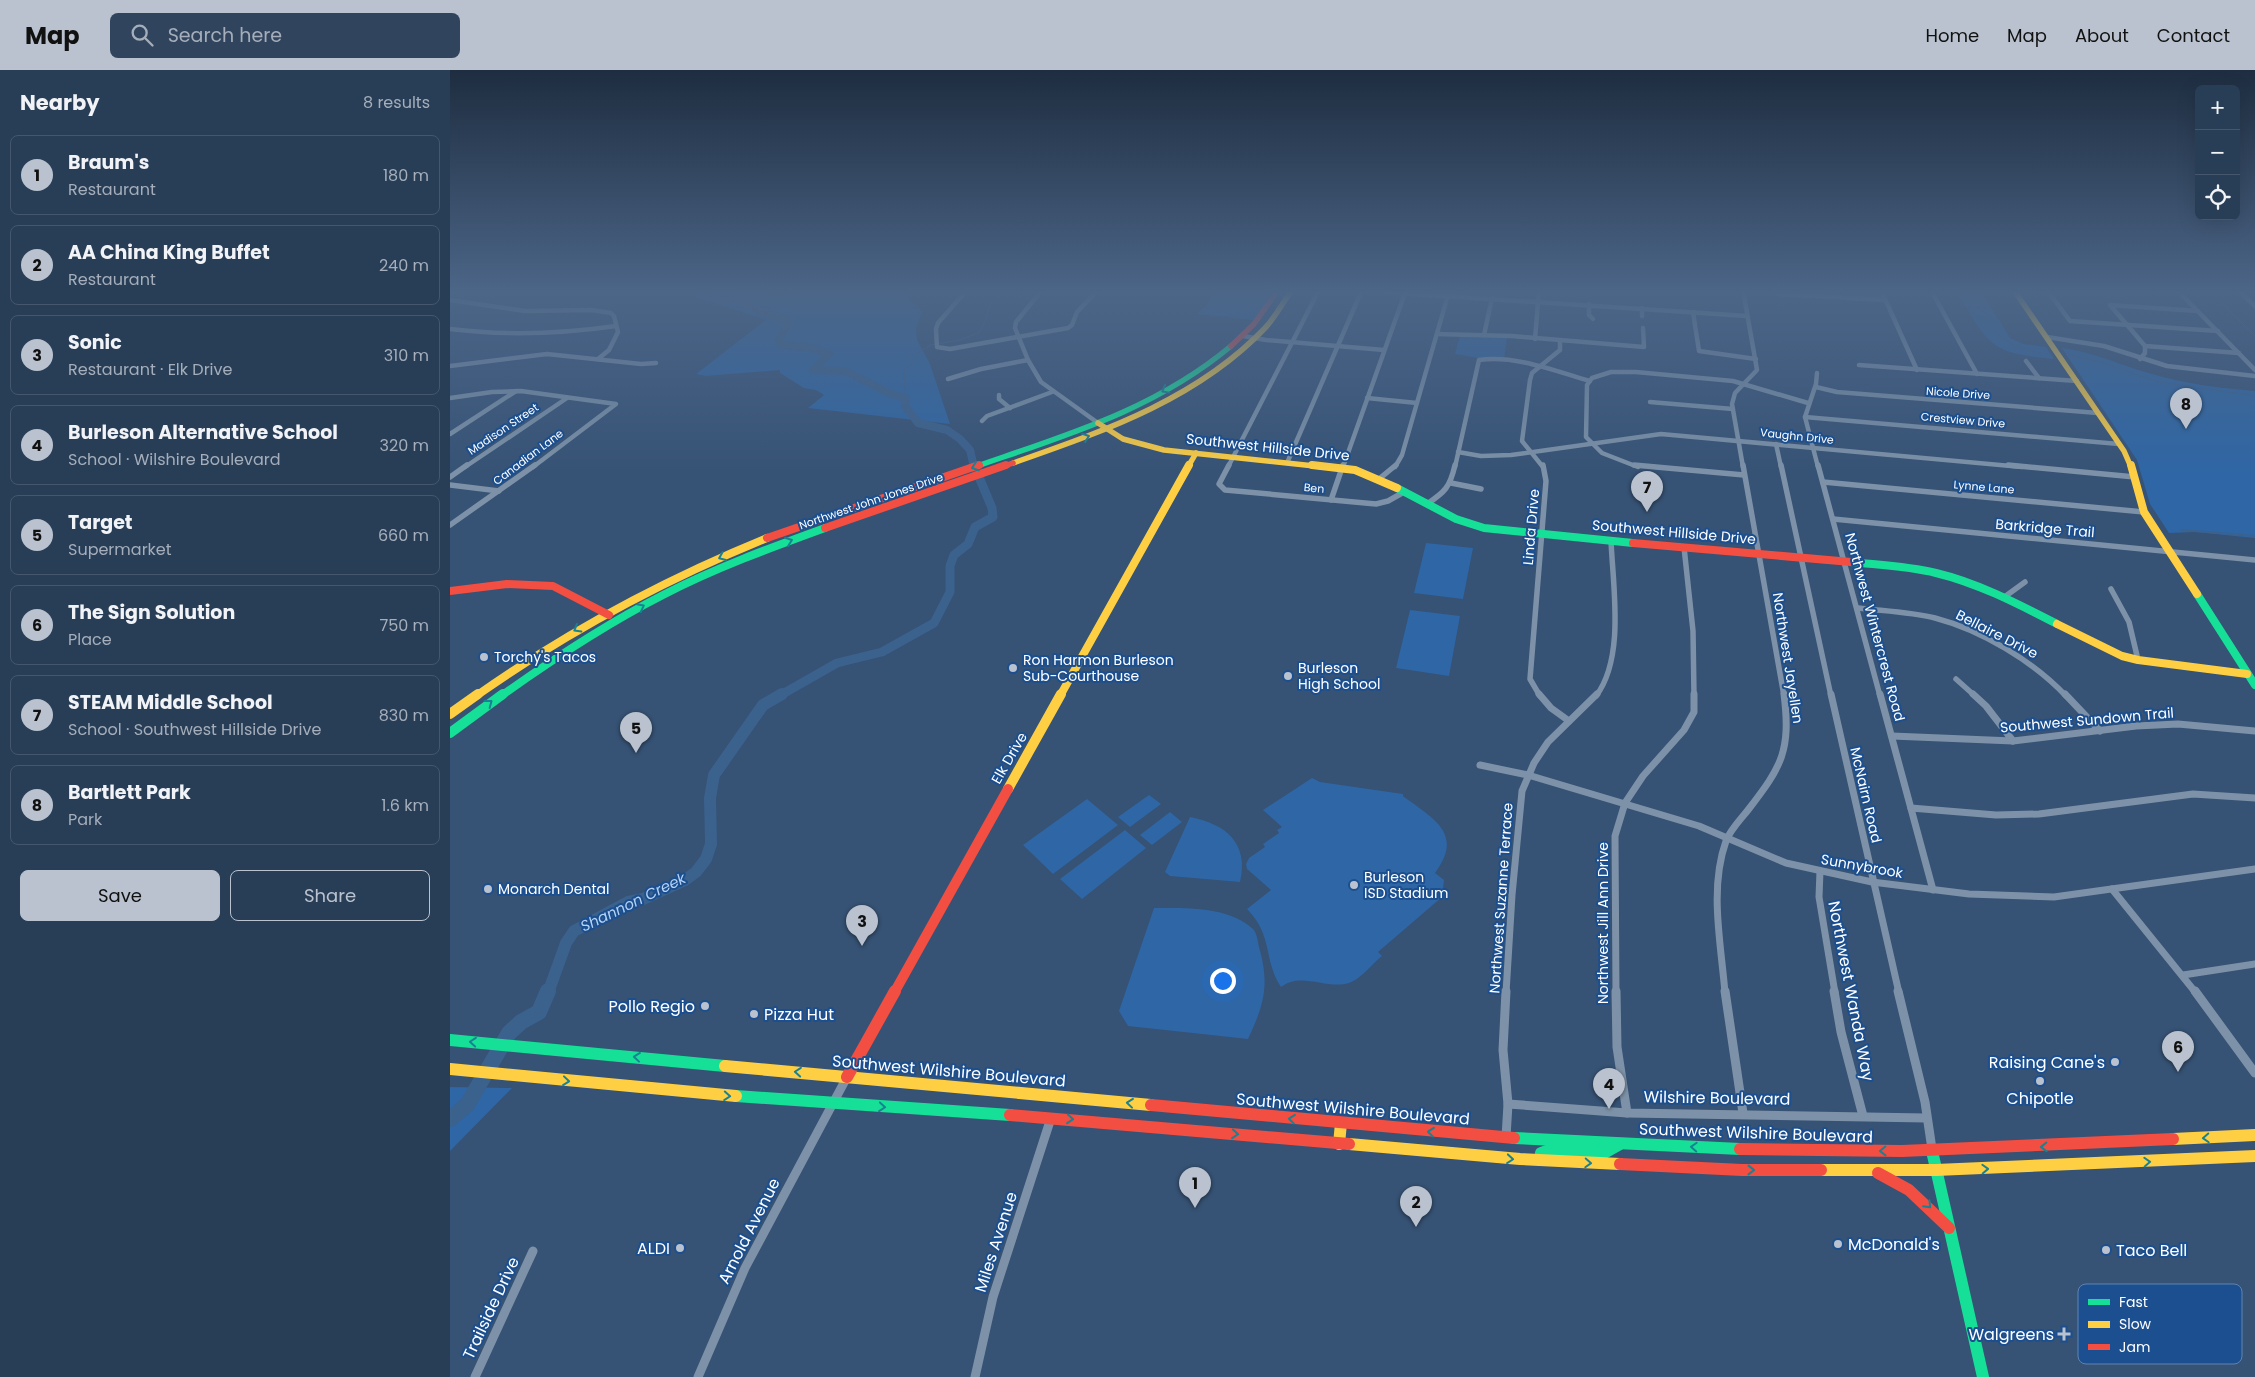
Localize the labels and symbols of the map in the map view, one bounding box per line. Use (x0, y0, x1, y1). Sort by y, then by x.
street label: Nicole Drive (1925, 383, 1991, 403)
one-way arrow (1162, 384, 1171, 394)
pin: 8 (2170, 388, 2202, 429)
street label: Madison Street (465, 399, 541, 459)
street label: Crestview Drive (1920, 408, 2006, 432)
street label: Vaughn Drive (1759, 424, 1835, 448)
street label: Canadian Lane (490, 425, 566, 489)
street label: Southwest Hillside Drive (1185, 428, 1351, 466)
one-way arrow (1081, 433, 1089, 443)
one-way arrow (971, 461, 979, 471)
street label: Northwest John Jones Drive (797, 469, 945, 533)
pin: 7 (1631, 471, 1663, 512)
street label: Lynne Lane (1953, 476, 2015, 498)
street label: Ben (1303, 479, 1325, 497)
street label: Linda Drive (1518, 488, 1544, 566)
street label: Barkridge Trail (1994, 514, 2096, 542)
street label: Southwest Hillside Drive (1591, 515, 1757, 549)
street label: Northwest Wintercrest Road (1840, 531, 1910, 723)
one-way arrow (784, 537, 793, 547)
one-way arrow (718, 550, 727, 561)
street label: Northwest Jayellen (1768, 591, 1808, 725)
one-way arrow (636, 603, 645, 613)
street label: Bellaire Drive (1952, 605, 2042, 663)
one-way arrow (573, 623, 582, 633)
place label: Torchy's Tacos (494, 647, 596, 667)
place label: Ron Harmon Burleson Sub-Courthouse (1023, 650, 1174, 686)
marker: Torchy's Tacos (478, 651, 490, 663)
place label: Burleson High School (1298, 658, 1380, 694)
marker: Ron Harmon Burleson Sub-Courthouse (1007, 662, 1019, 674)
marker: Burleson High School (1282, 670, 1294, 682)
one-way arrow (483, 700, 493, 709)
street label: Southwest Sundown Trail (1999, 702, 2175, 738)
pin: 5 (620, 712, 652, 753)
street label: Elk Drive (986, 728, 1032, 788)
street label: McNairn Road (1845, 745, 1887, 845)
street label: Northwest Suzanne Terrace (1484, 802, 1518, 994)
street label: Northwest Jill Ann Drive (1593, 842, 1613, 1004)
street label: Sunnybrook (1819, 849, 1905, 883)
water label: Shannon Creek (577, 867, 690, 937)
place label: Burleson ISD Stadium (1364, 867, 1448, 903)
place label: Monarch Dental (498, 879, 609, 899)
marker: Burleson ISD Stadium (1348, 879, 1360, 891)
marker: Monarch Dental (482, 883, 494, 895)
street label: Northwest Wanda Way (1822, 899, 1880, 1083)
pin: 3 (846, 905, 878, 946)
your location (1210, 968, 1236, 994)
place label: Pollo Regio (608, 995, 695, 1018)
marker: Pollo Regio (699, 1000, 711, 1012)
place label: Pizza Hut (764, 1003, 834, 1026)
marker: Pizza Hut (748, 1008, 760, 1020)
pin: 6 (2162, 1031, 2194, 1072)
one-way arrow (469, 1037, 477, 1048)
street label: Southwest Wilshire Boulevard (831, 1049, 1067, 1093)
place label: Raising Cane's (1989, 1051, 2105, 1074)
one-way arrow (632, 1052, 640, 1063)
marker: Raising Cane's (2109, 1056, 2121, 1068)
one-way arrow (794, 1067, 802, 1078)
pin: 4 (1593, 1068, 1625, 1109)
one-way arrow (562, 1075, 570, 1086)
marker: Chipotle (2034, 1075, 2046, 1087)
street label: Wilshire Boulevard (1643, 1085, 1791, 1111)
street label: Southwest Wilshire Boulevard (1235, 1087, 1471, 1131)
place label: Chipotle (2006, 1087, 2074, 1110)
one-way arrow (724, 1091, 732, 1102)
one-way arrow (1126, 1098, 1134, 1109)
one-way arrow (879, 1101, 887, 1112)
one-way arrow (1288, 1113, 1296, 1124)
one-way arrow (1067, 1114, 1075, 1125)
street label: Southwest Wilshire Boulevard (1639, 1117, 1873, 1149)
one-way arrow (1427, 1127, 1435, 1138)
one-way arrow (1231, 1128, 1239, 1139)
one-way arrow (2202, 1132, 2210, 1143)
one-way arrow (1690, 1141, 1698, 1152)
one-way arrow (2040, 1141, 2048, 1152)
one-way arrow (1879, 1146, 1887, 1156)
one-way arrow (1507, 1153, 1515, 1164)
one-way arrow (2144, 1156, 2152, 1167)
one-way arrow (1584, 1157, 1592, 1168)
one-way arrow (1982, 1164, 1989, 1174)
one-way arrow (1747, 1165, 1755, 1175)
pin: 1 (1179, 1167, 1211, 1208)
street label: Arnold Avenue (712, 1174, 786, 1288)
pin: 2 (1400, 1186, 1432, 1227)
street label: Miles Avenue (969, 1189, 1023, 1295)
one-way arrow (1922, 1200, 1931, 1209)
place label: McDonald's (1848, 1233, 1940, 1256)
place label: ALDI (637, 1237, 670, 1260)
marker: McDonald's (1832, 1238, 1844, 1250)
place label: Taco Bell (2116, 1239, 2187, 1262)
marker: ALDI (674, 1242, 686, 1254)
marker: Taco Bell (2100, 1244, 2112, 1256)
street label: Trailside Drive (457, 1253, 525, 1363)
legend (2078, 1284, 2242, 1364)
text: Fast (2119, 1292, 2148, 1312)
text: Slow (2119, 1314, 2152, 1334)
place label: Walgreens (1968, 1323, 2054, 1346)
marker: Walgreens (2058, 1328, 2070, 1340)
text: Jam (2119, 1337, 2150, 1357)

